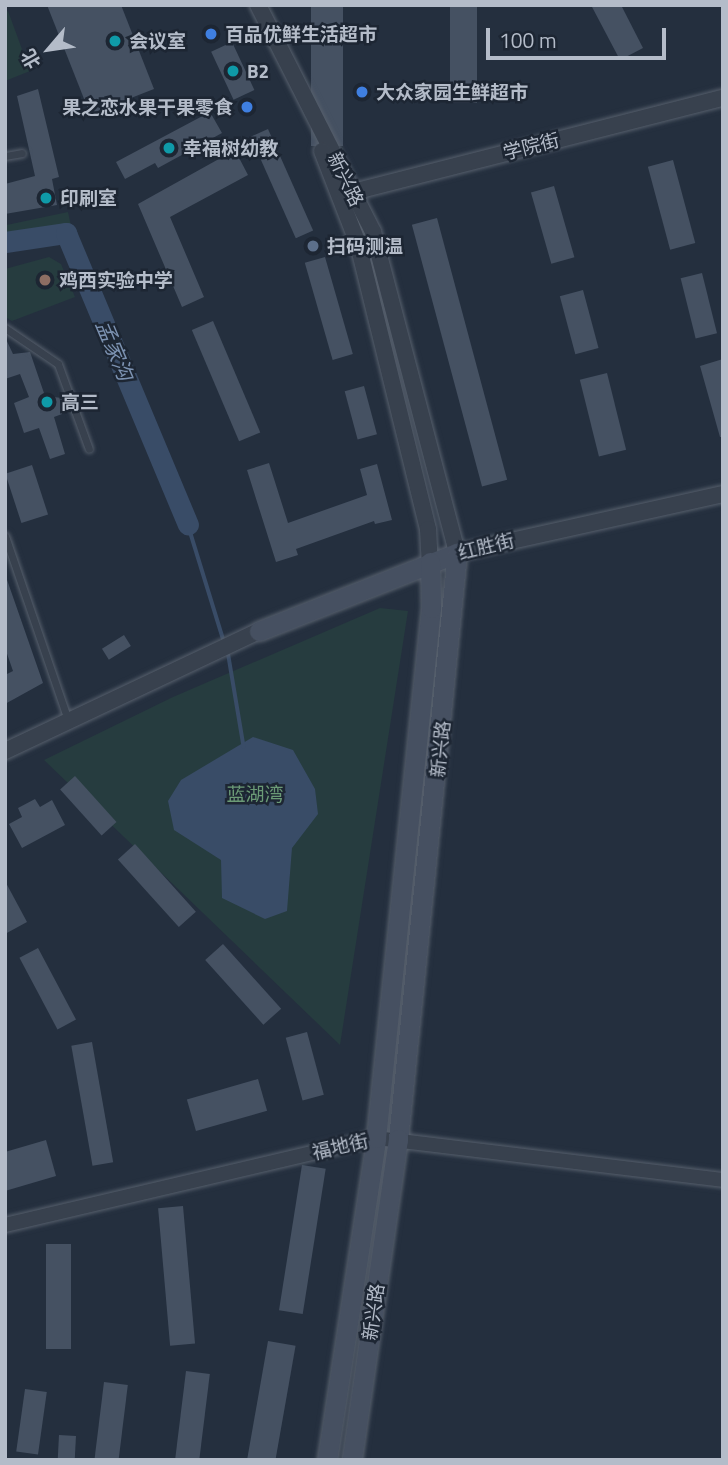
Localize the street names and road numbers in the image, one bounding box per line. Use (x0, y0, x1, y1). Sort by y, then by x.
street label: 学院街 (501, 128, 561, 164)
street label: 新兴路 (323, 148, 369, 210)
street label: 红胜街 (456, 528, 516, 564)
street label: 新兴路 (426, 719, 454, 779)
street label: 福地街 (310, 1128, 370, 1164)
street label: 新兴路 (358, 1282, 388, 1342)

